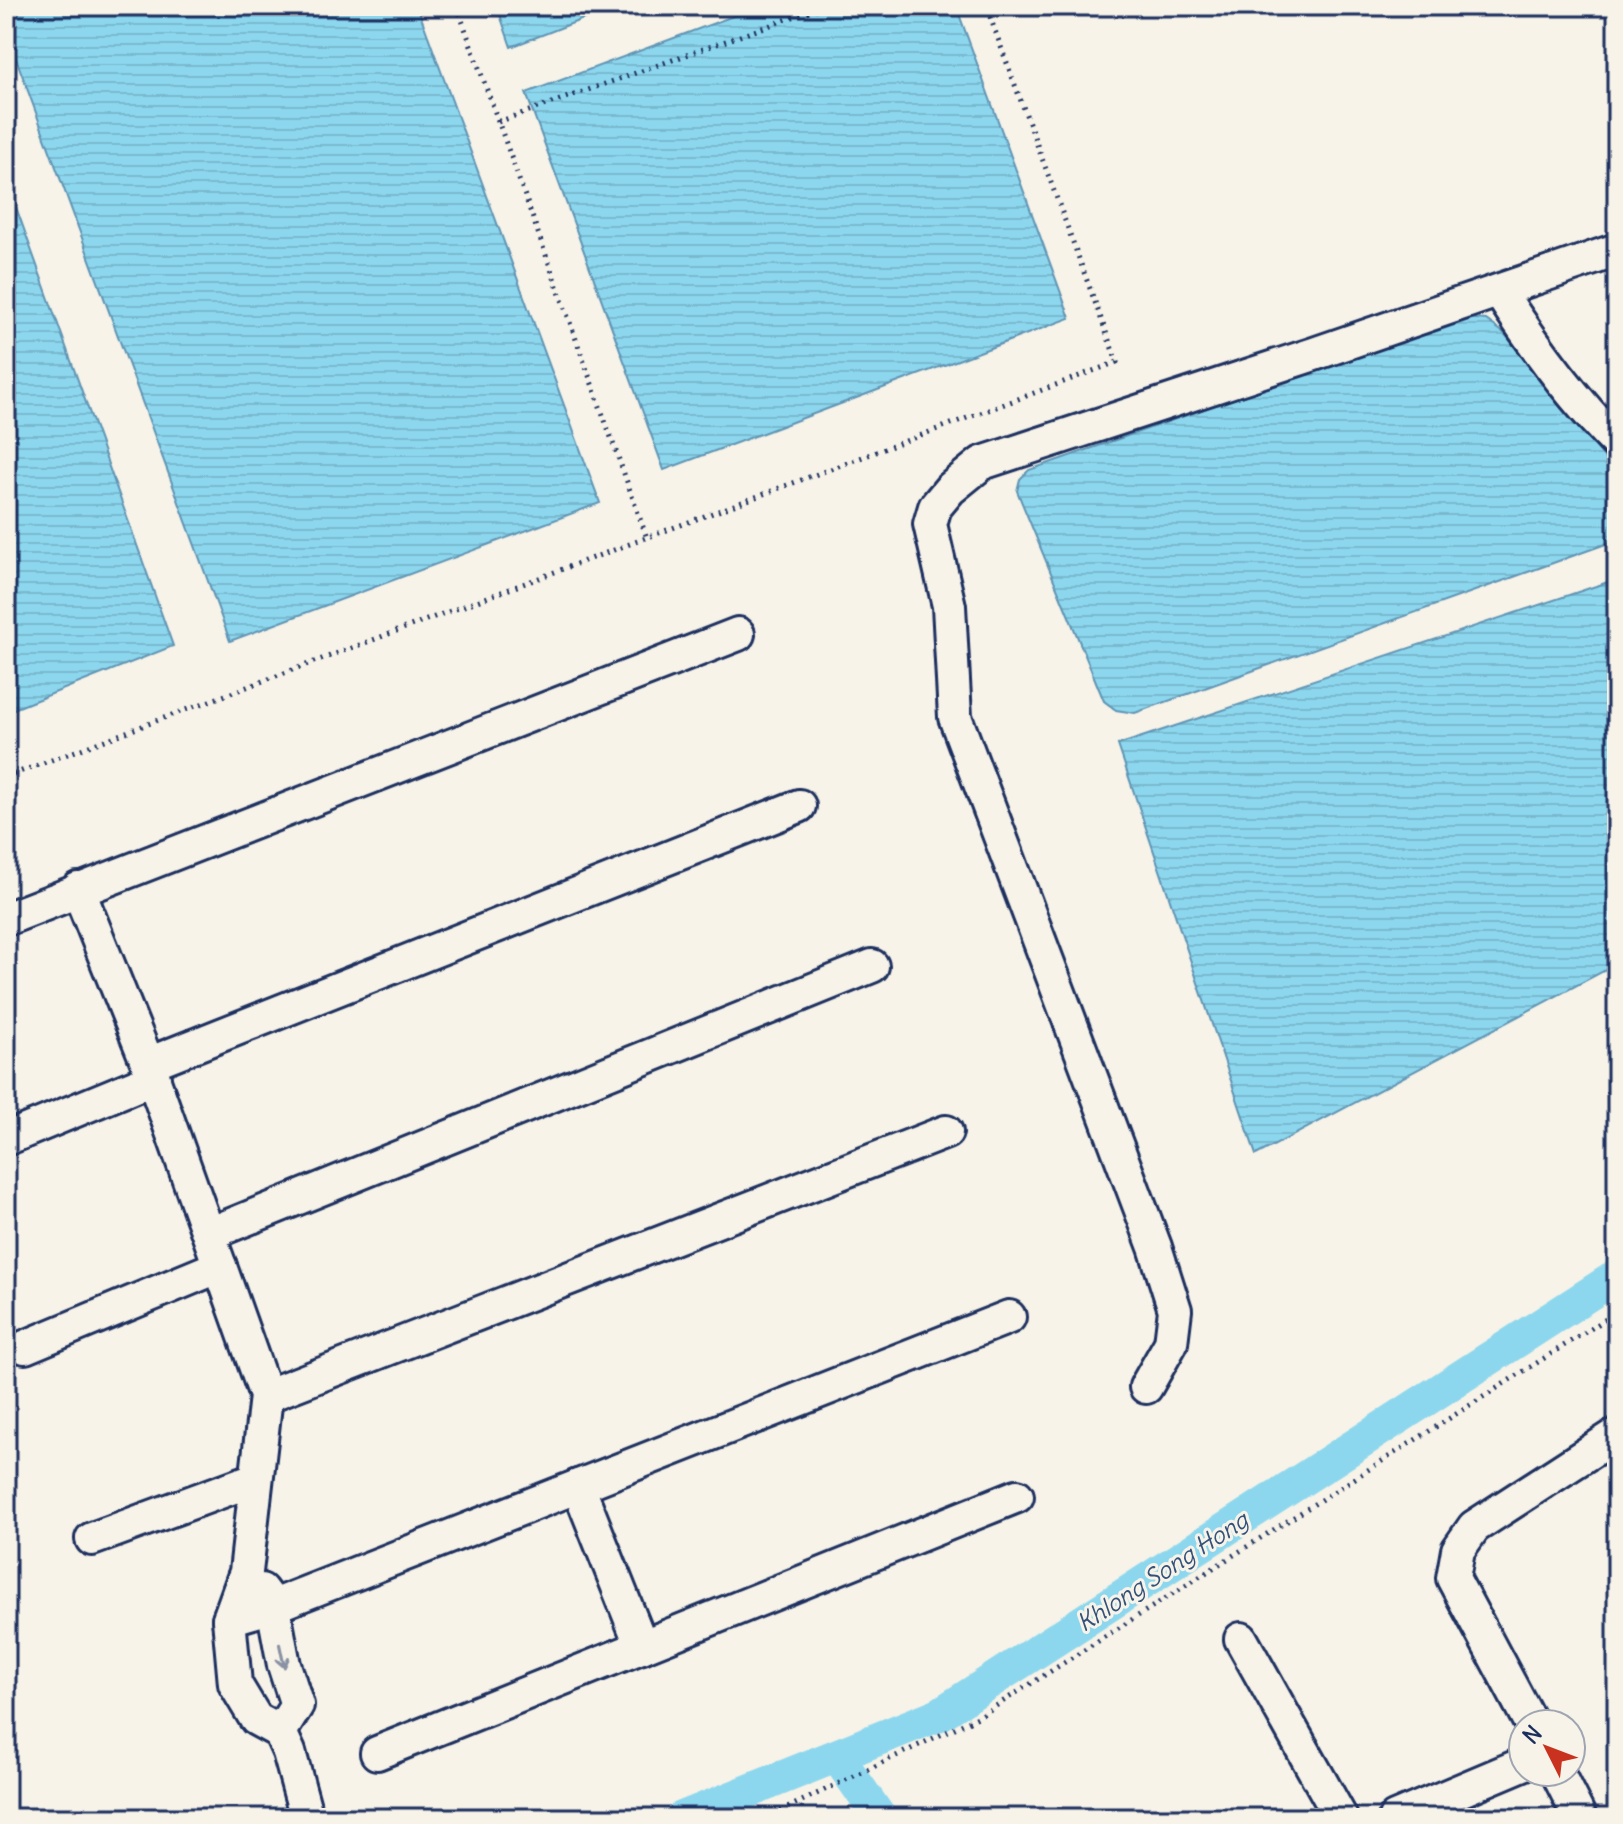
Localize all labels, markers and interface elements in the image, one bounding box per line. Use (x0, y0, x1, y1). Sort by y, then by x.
water label: Khlong Song Hong (1071, 1504, 1255, 1638)
one-way arrow (276, 1643, 291, 1669)
north arrow (1507, 1708, 1587, 1788)
text: N (1517, 1720, 1548, 1750)

